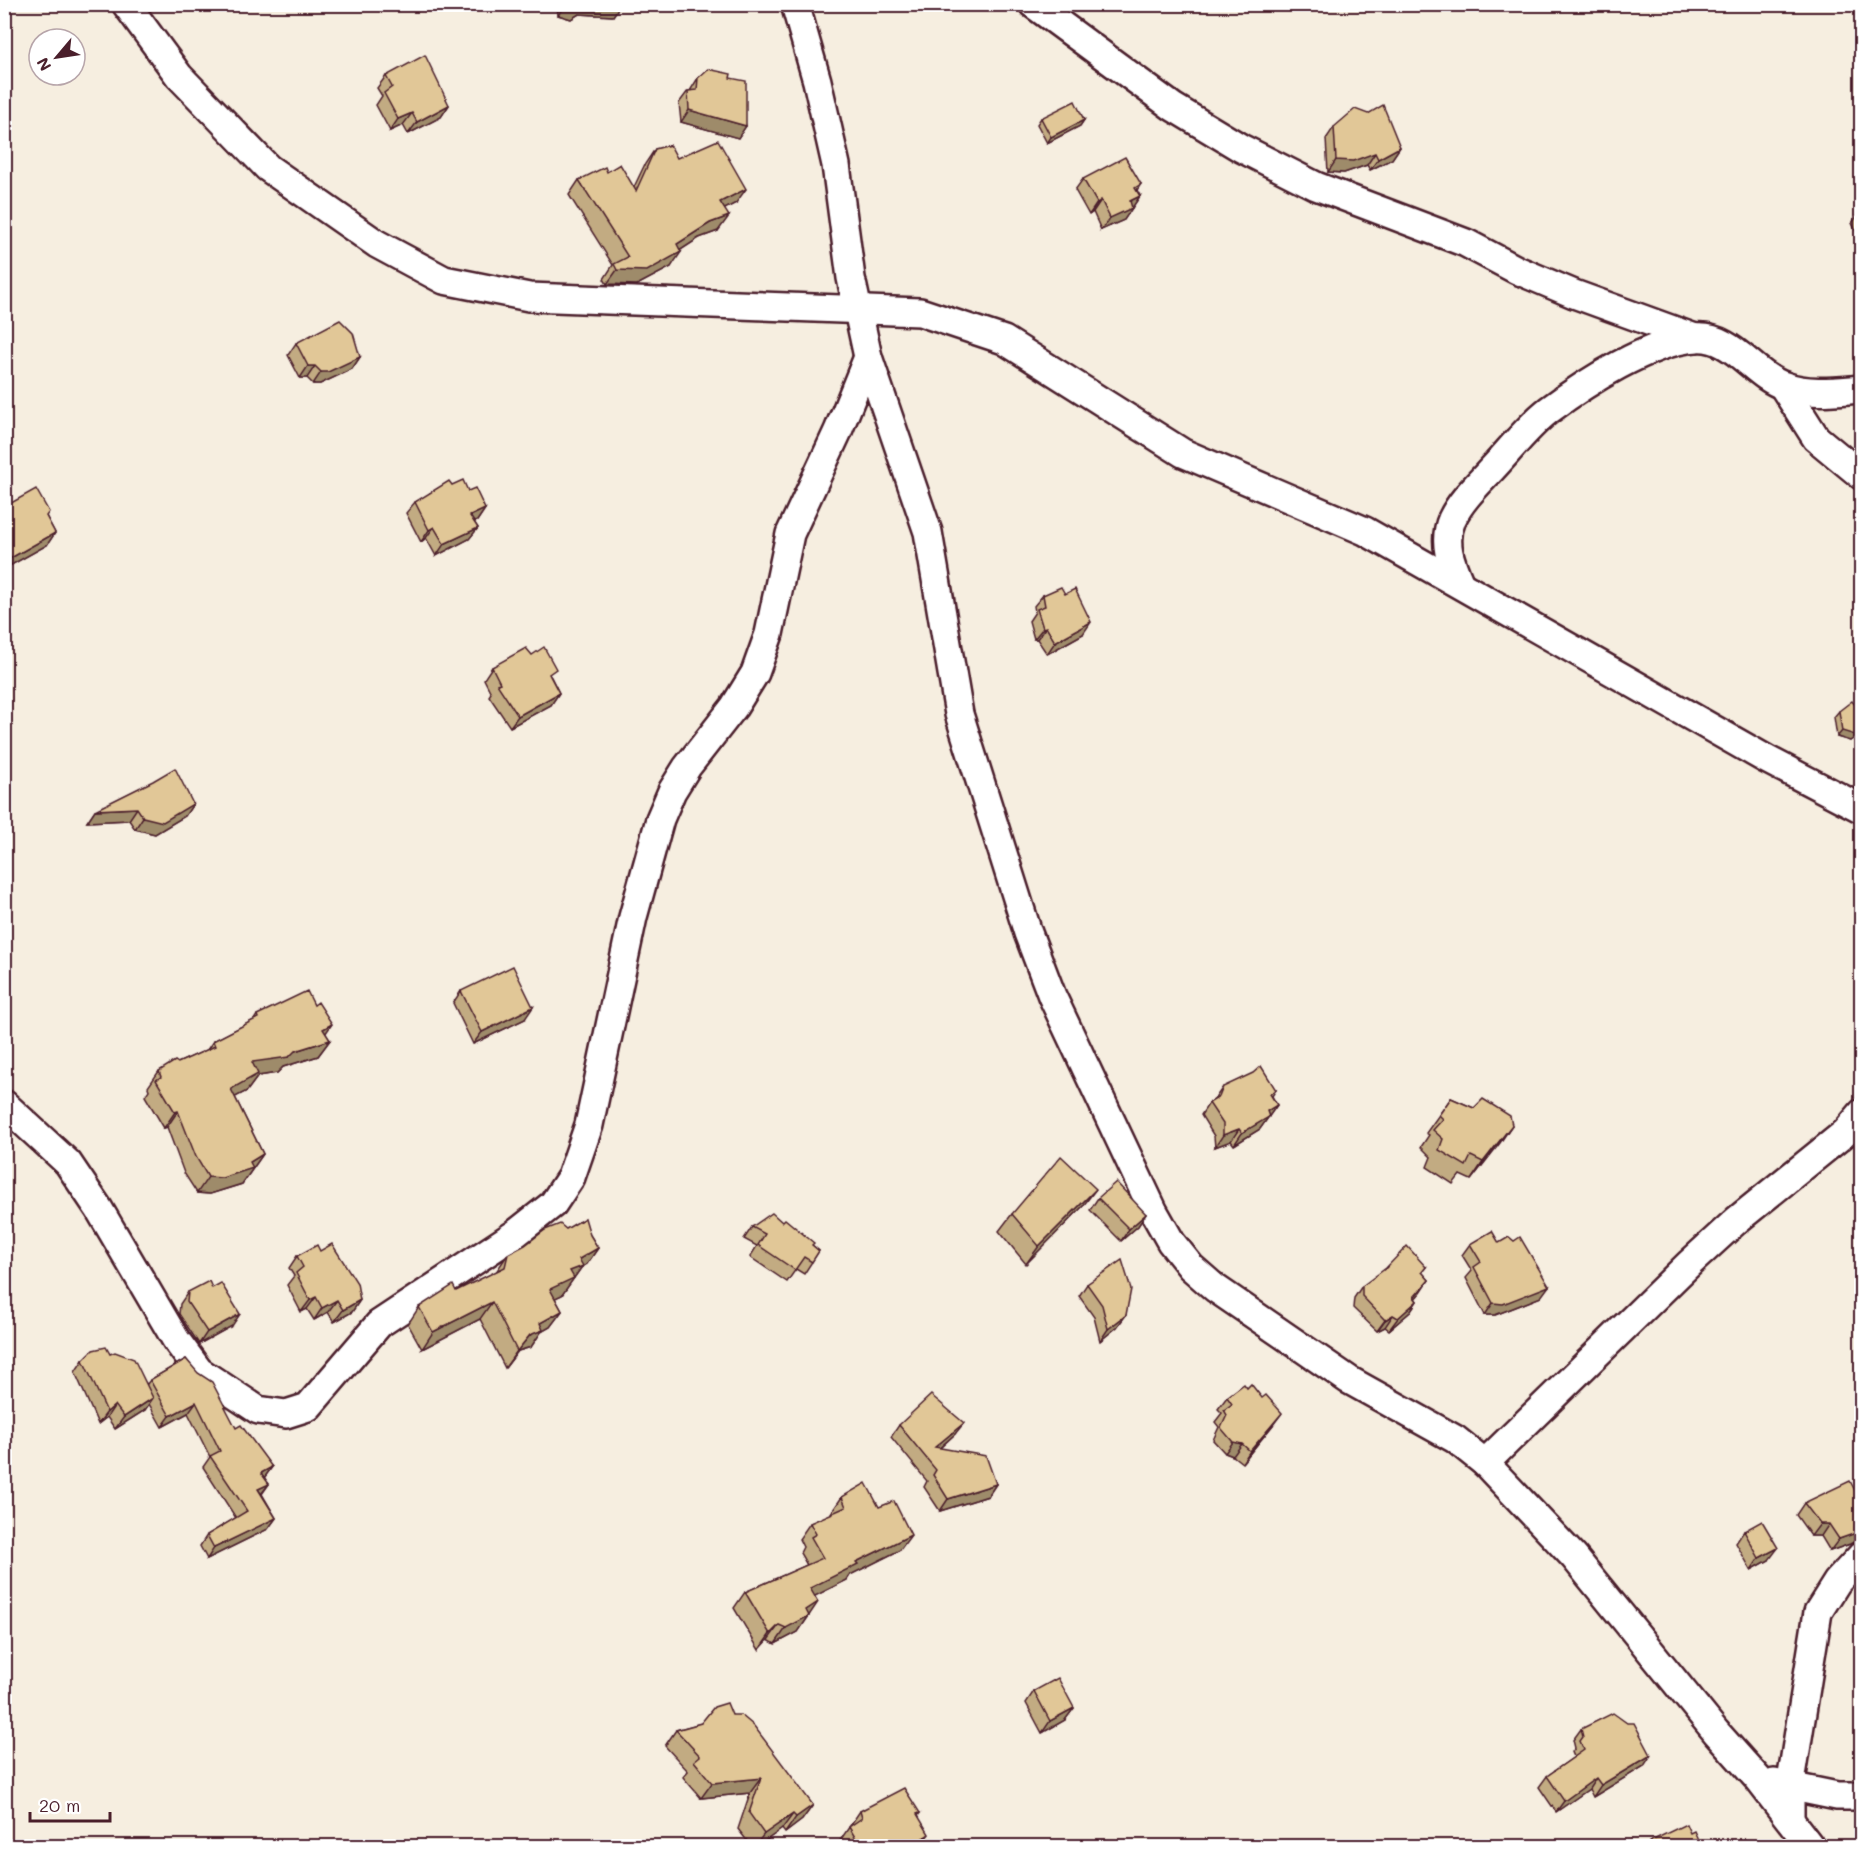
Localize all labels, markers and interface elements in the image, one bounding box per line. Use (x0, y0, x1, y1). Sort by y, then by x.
north arrow (27, 27, 87, 87)
text: N (31, 54, 56, 75)
scale bar (30, 1785, 110, 1823)
text: 20 m (39, 1793, 80, 1817)

